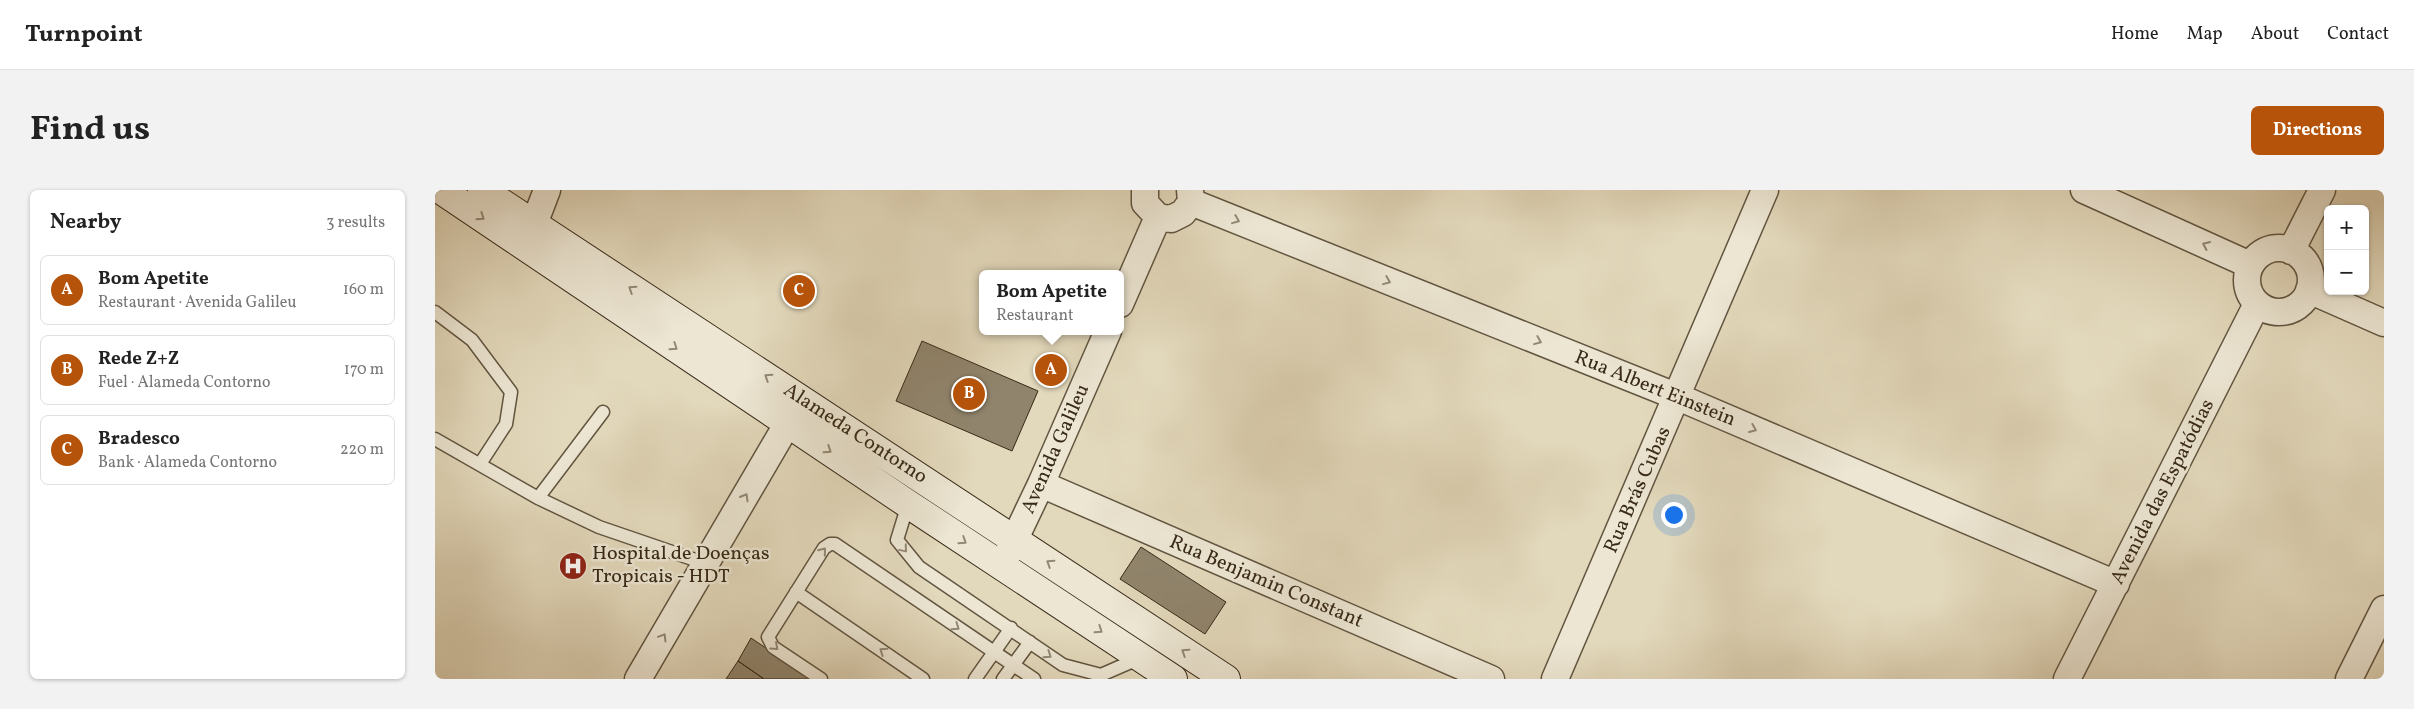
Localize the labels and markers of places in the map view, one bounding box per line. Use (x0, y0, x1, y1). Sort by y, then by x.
pin: C (783, 272, 815, 310)
pin: A (1035, 351, 1067, 389)
pin: B (953, 375, 985, 413)
place label: Hospital de Doenças Tropicais - HDT (592, 540, 770, 591)
hospital icon: Hospital de Doenças Tropicais - HDT (558, 551, 588, 581)

